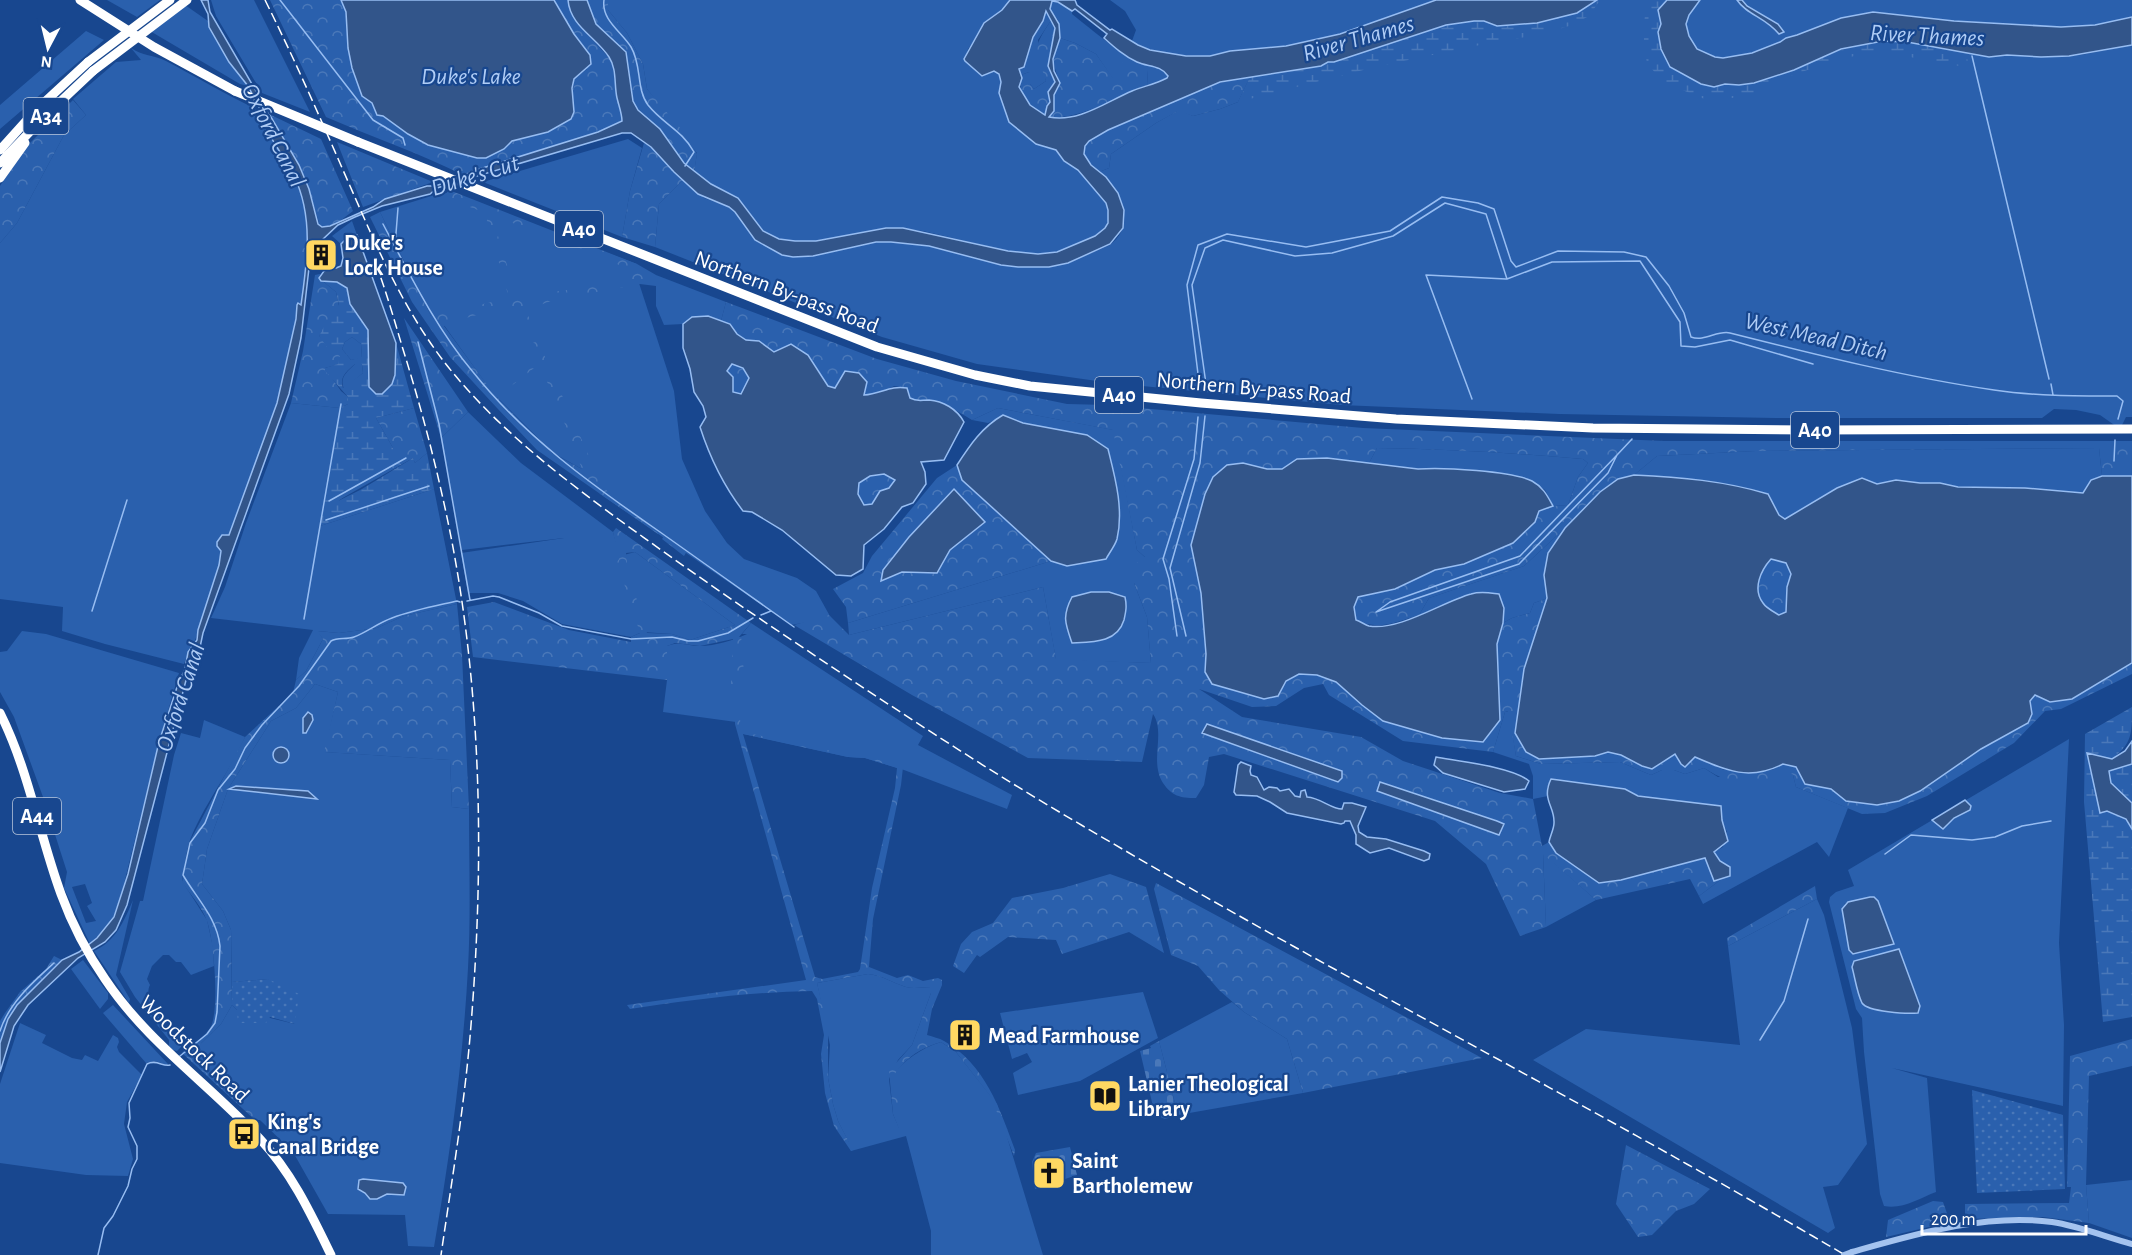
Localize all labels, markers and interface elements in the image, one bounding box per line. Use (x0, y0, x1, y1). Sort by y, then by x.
water label: River Thames (1300, 12, 1417, 66)
north arrow (18, 18, 78, 78)
water label: River Thames (1869, 21, 1985, 51)
text: N (40, 53, 53, 71)
water label: Duke's Lake (421, 65, 521, 89)
water label: Oxford Canal (237, 80, 309, 191)
road number: A34 (24, 98, 68, 134)
water label: Duke's Cut (428, 151, 522, 201)
road number: A40 (555, 211, 603, 247)
place label: Duke's Lock House (344, 232, 443, 279)
building icon: Duke's Lock House (303, 237, 339, 273)
street label: Northern By-pass Road (692, 247, 882, 337)
water label: West Mead Ditch (1742, 309, 1889, 365)
street label: Northern By-pass Road (1156, 369, 1352, 407)
road number: A40 (1095, 377, 1143, 413)
road number: A40 (1791, 412, 1839, 448)
water label: Oxford Canal (152, 640, 210, 755)
road number: A44 (13, 798, 61, 834)
street label: Woodstock Road (135, 991, 253, 1106)
building icon: Mead Farmhouse (947, 1017, 983, 1053)
place label: Mead Farmhouse (988, 1025, 1139, 1047)
place label: Lanier Theological Library (1128, 1073, 1289, 1121)
library icon: Lanier Theological Library (1087, 1078, 1123, 1114)
place label: King's Canal Bridge (267, 1111, 379, 1158)
bus stop icon: King's Canal Bridge (226, 1116, 262, 1152)
place label: Saint Bartholemew (1072, 1150, 1193, 1197)
church icon: Saint Bartholemew (1031, 1155, 1067, 1191)
scale bar (1922, 1198, 2086, 1236)
text: 200 m (1931, 1211, 1976, 1229)

